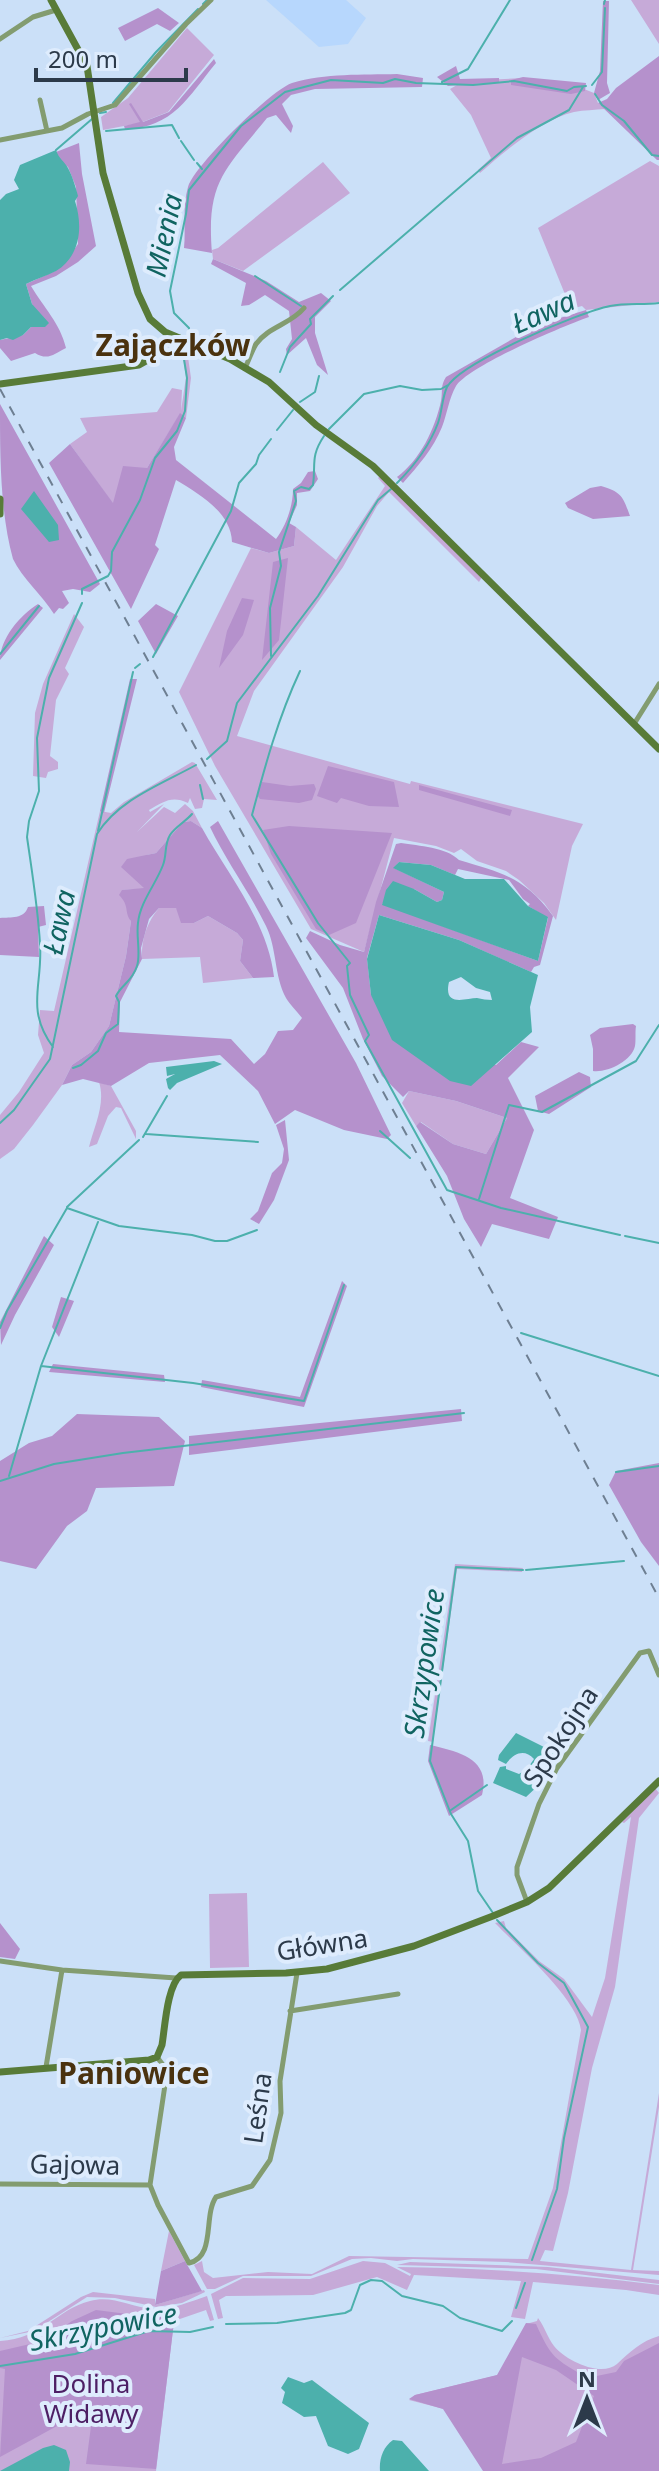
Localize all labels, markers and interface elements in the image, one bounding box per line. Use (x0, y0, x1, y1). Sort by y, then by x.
scale bar (36, 32, 186, 82)
text: 200 m (48, 42, 118, 75)
water label: Mienia (136, 190, 190, 280)
water label: Ława (505, 280, 581, 342)
district label: Zajączków (96, 324, 251, 365)
water label: Ława (33, 886, 83, 958)
water label: Skrzypowice (394, 1586, 452, 1740)
street label: Spokojna (514, 1679, 606, 1793)
street label: Główna (274, 1919, 370, 1969)
district label: Paniowice (58, 2052, 210, 2093)
street label: Leśna (234, 2070, 280, 2146)
street label: Gajowa (29, 2145, 121, 2183)
water label: Skrzypowice (26, 2293, 180, 2359)
north arrow (547, 2359, 627, 2439)
text: N (578, 2363, 596, 2393)
park label: Dolina Widawy (43, 2365, 139, 2431)

